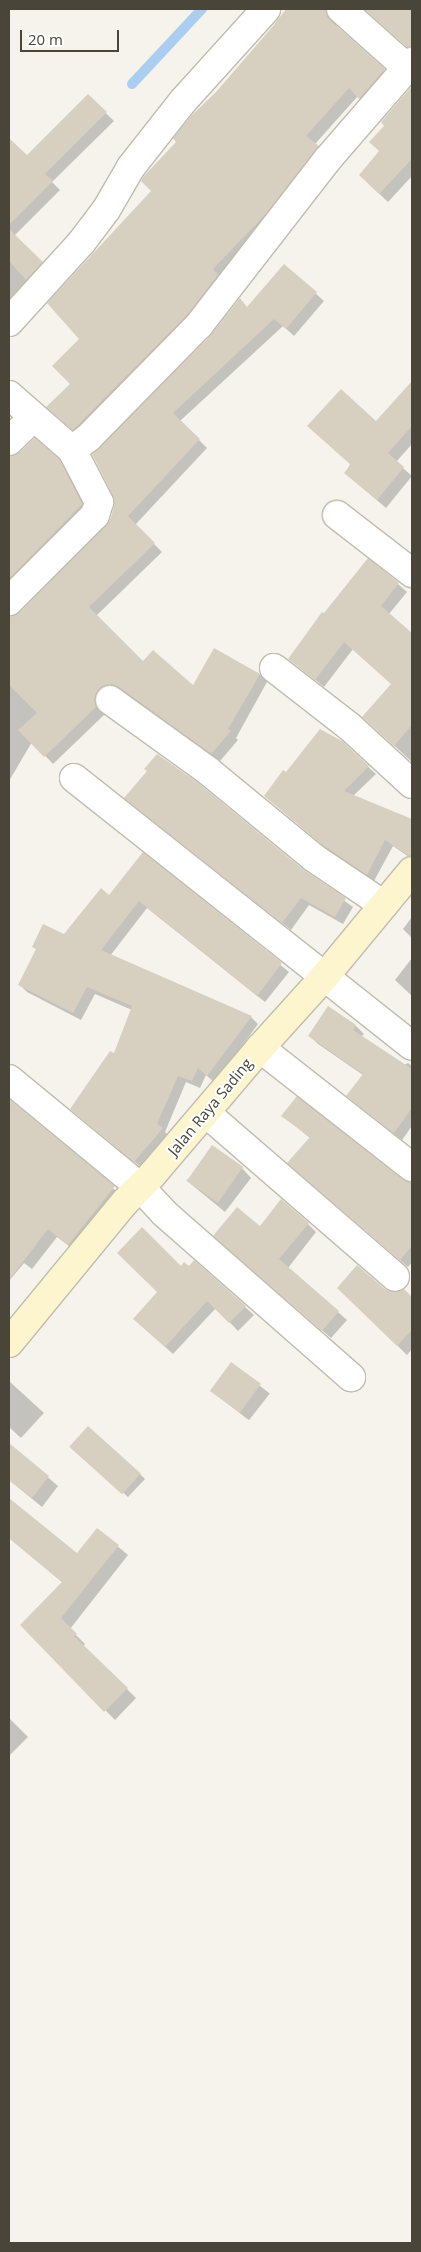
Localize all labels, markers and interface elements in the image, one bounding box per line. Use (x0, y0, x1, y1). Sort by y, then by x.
scale bar (22, 20, 121, 52)
text: 20 m (28, 29, 63, 49)
street label: Jalan Raya Sading (164, 1055, 256, 1159)

